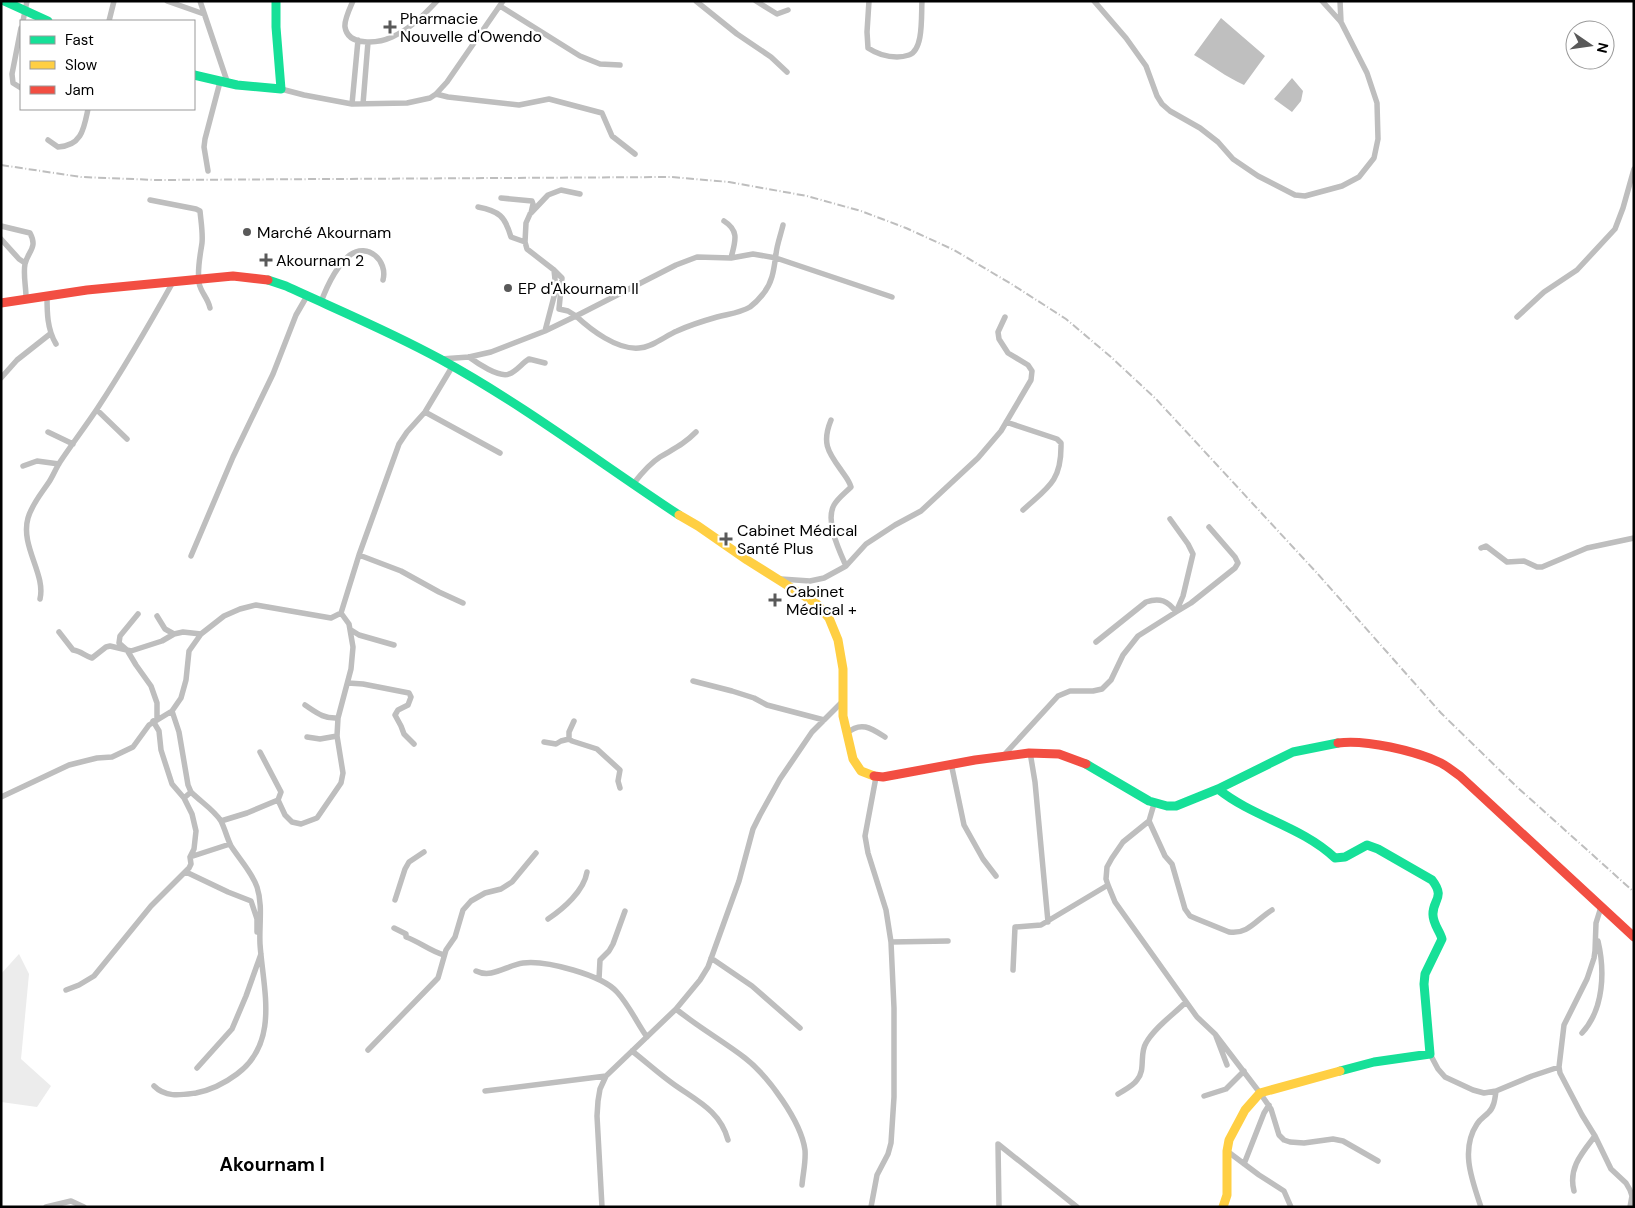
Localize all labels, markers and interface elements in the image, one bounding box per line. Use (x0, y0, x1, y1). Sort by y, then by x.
place label: Pharmacie Nouvelle d'Owendo (400, 8, 542, 47)
legend (20, 20, 195, 110)
north arrow (1565, 20, 1615, 70)
marker: Pharmacie Nouvelle d'Owendo (384, 21, 396, 33)
text: Fast (65, 30, 94, 50)
text: N (1593, 41, 1613, 55)
text: Slow (65, 55, 98, 75)
text: Jam (65, 80, 94, 100)
place label: Marché Akournam (257, 222, 391, 243)
marker: Marché Akournam (241, 226, 253, 238)
place label: Akournam 2 (276, 250, 364, 271)
marker: Akournam 2 (260, 254, 272, 266)
place label: EP d'Akournam II (518, 278, 639, 299)
marker: EP d'Akournam II (502, 282, 514, 294)
place label: Cabinet Médical Santé Plus (737, 520, 857, 559)
marker: Cabinet Médical Santé Plus (719, 532, 733, 546)
place label: Cabinet Médical + (786, 581, 857, 620)
marker: Cabinet Médical + (768, 593, 782, 607)
district label: Akournam I (219, 1152, 325, 1177)

